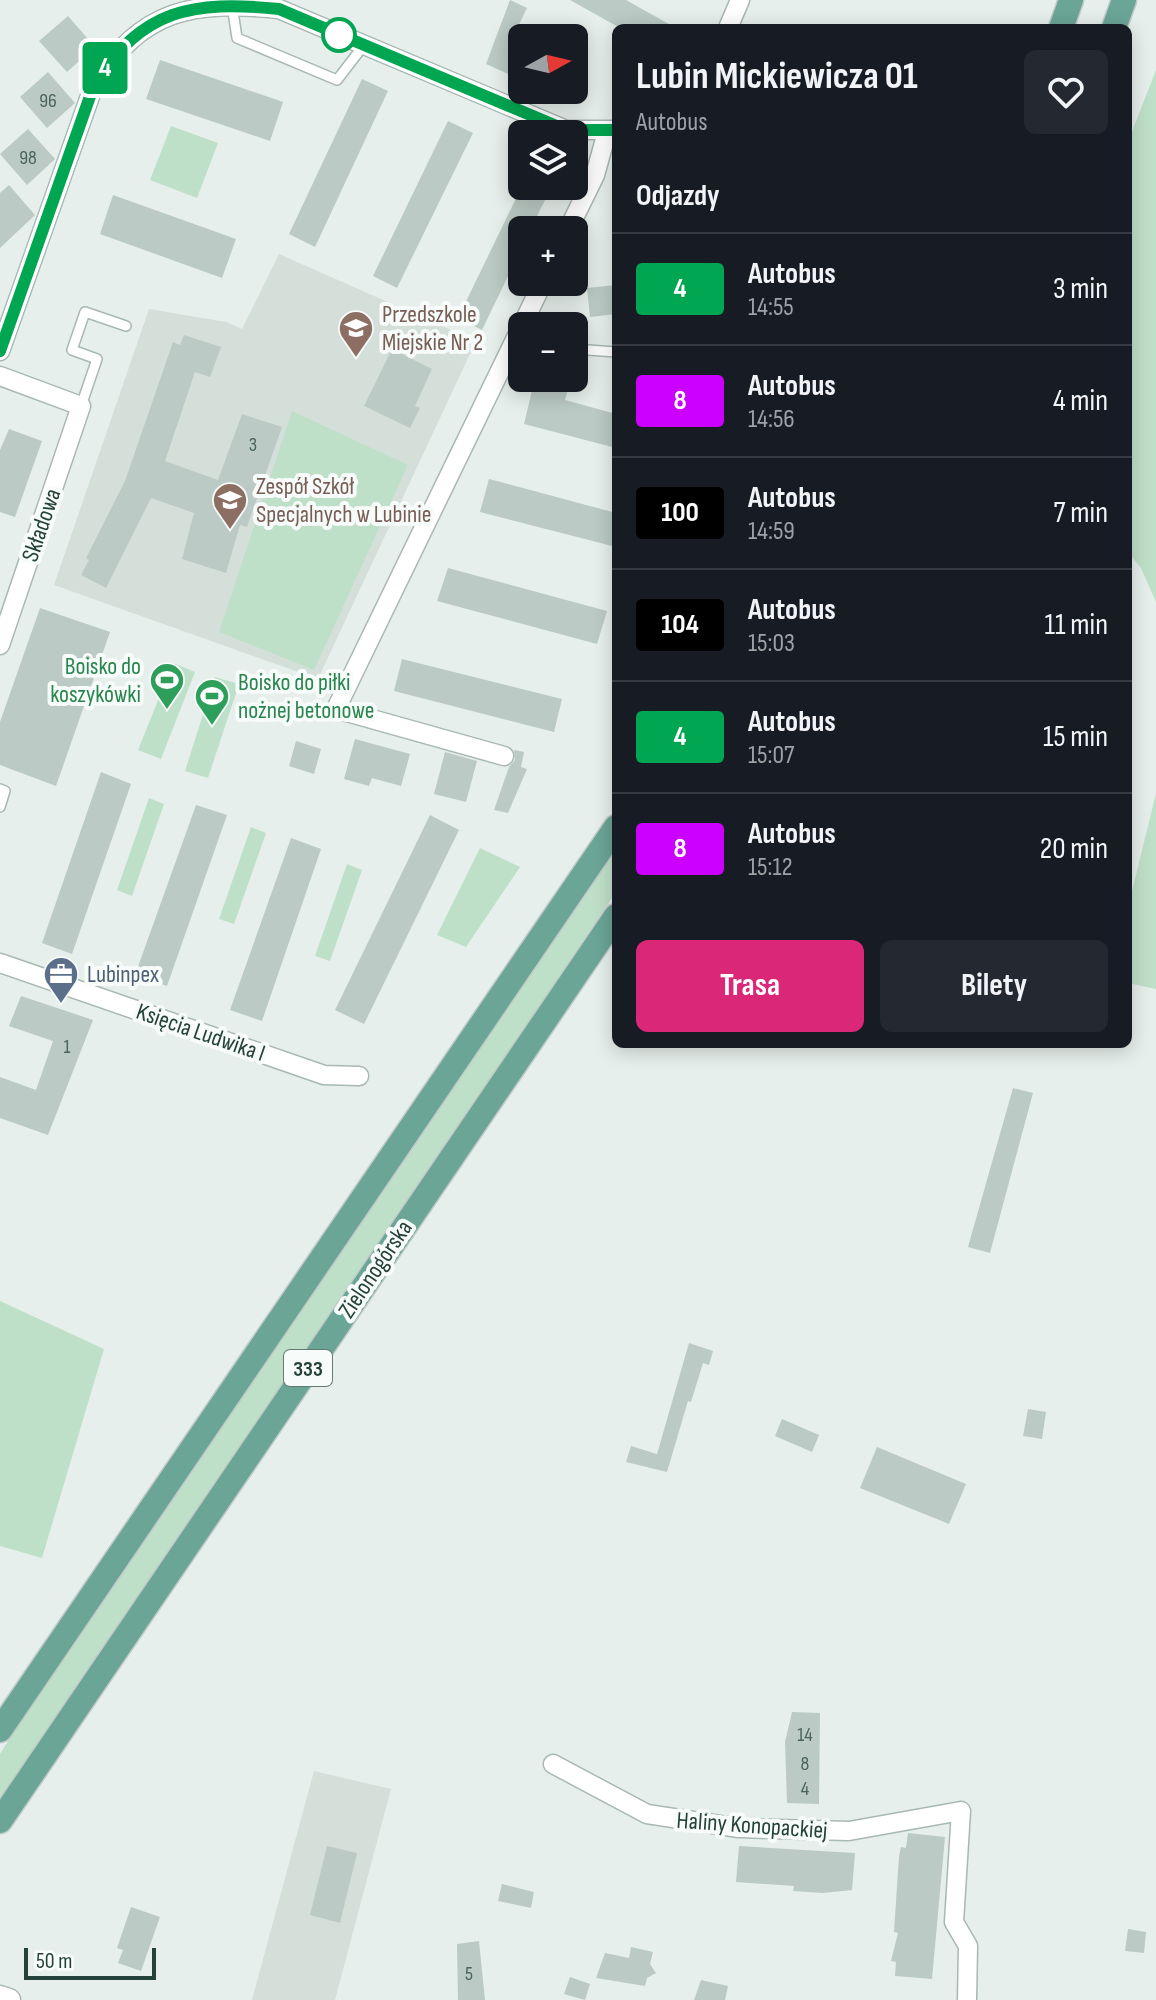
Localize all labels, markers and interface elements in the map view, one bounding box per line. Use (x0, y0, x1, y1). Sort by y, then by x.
unlabelled marker (322, 18, 356, 52)
north arrow (508, 24, 588, 104)
map controls (508, 24, 588, 392)
line badge: 4 (79, 42, 131, 94)
button: heart (1024, 50, 1108, 134)
text: 4 (98, 51, 112, 84)
text: Lubin Mickiewicza 01 (636, 54, 918, 99)
house number: 96 (39, 89, 57, 113)
text: Autobus (636, 107, 708, 138)
button: layers (508, 120, 588, 200)
house number: 98 (19, 146, 37, 170)
text: Odjazdy (636, 178, 720, 214)
button: + (508, 216, 588, 296)
text: Autobus (748, 256, 836, 292)
text: 3 min (1053, 271, 1108, 307)
text: 4 (673, 272, 687, 305)
text: 14:55 (748, 292, 794, 323)
place label: Przedszkole Miejskie Nr 2 (382, 300, 483, 357)
school or university icon: Przedszkole Miejskie Nr 2 (337, 309, 375, 359)
button: − (508, 312, 588, 392)
text: Autobus (748, 368, 836, 404)
text: 4 min (1053, 383, 1108, 419)
text: 8 (673, 384, 687, 417)
text: 14:56 (748, 404, 795, 435)
house number: 3 (249, 433, 257, 457)
place label: Zespół Szkół Specjalnych w Lubinie (256, 472, 431, 529)
text: Autobus (748, 480, 836, 516)
school or university icon: Zespół Szkół Specjalnych w Lubinie (211, 481, 249, 531)
street label: Składowa (15, 485, 67, 566)
text: 7 min (1054, 495, 1108, 531)
text: 100 (661, 496, 699, 529)
text: 14:59 (748, 516, 795, 547)
text: Autobus (748, 592, 836, 628)
text: 11 min (1045, 607, 1108, 643)
text: 104 (661, 608, 699, 641)
text: 15:03 (748, 628, 795, 659)
place label: Boisko do koszykówki (50, 652, 141, 709)
sports icon: Boisko do koszykówki (148, 661, 186, 711)
place label: Boisko do piłki nożnej betonowe (238, 668, 374, 725)
sports icon: Boisko do piłki nożnej betonowe (193, 677, 231, 727)
text: Autobus (748, 704, 836, 740)
text: 15 min (1043, 719, 1108, 755)
text: 4 (673, 720, 687, 753)
text: 15:07 (748, 740, 794, 771)
text: Autobus (748, 816, 836, 852)
text: 20 min (1040, 831, 1108, 867)
text: 8 (673, 832, 687, 865)
text: 15:12 (748, 852, 793, 883)
button: Trasa (636, 940, 864, 1032)
button: Bilety (880, 940, 1108, 1032)
office icon: Lubinpex (42, 955, 80, 1005)
place label: Lubinpex (87, 960, 159, 989)
street label: Księcia Ludwika I (133, 997, 269, 1068)
house number: 1 (64, 1035, 71, 1059)
street label: Zielonogórska (332, 1215, 419, 1324)
road number: 333 (284, 1350, 332, 1386)
house number: 14 (797, 1723, 813, 1747)
house number: 8 (801, 1752, 809, 1776)
house number: 4 (801, 1777, 809, 1801)
street label: Haliny Konopackiej (676, 1806, 828, 1845)
scale bar (24, 1944, 156, 1980)
text: 50 m (36, 1948, 72, 1975)
house number: 5 (465, 1962, 473, 1986)

